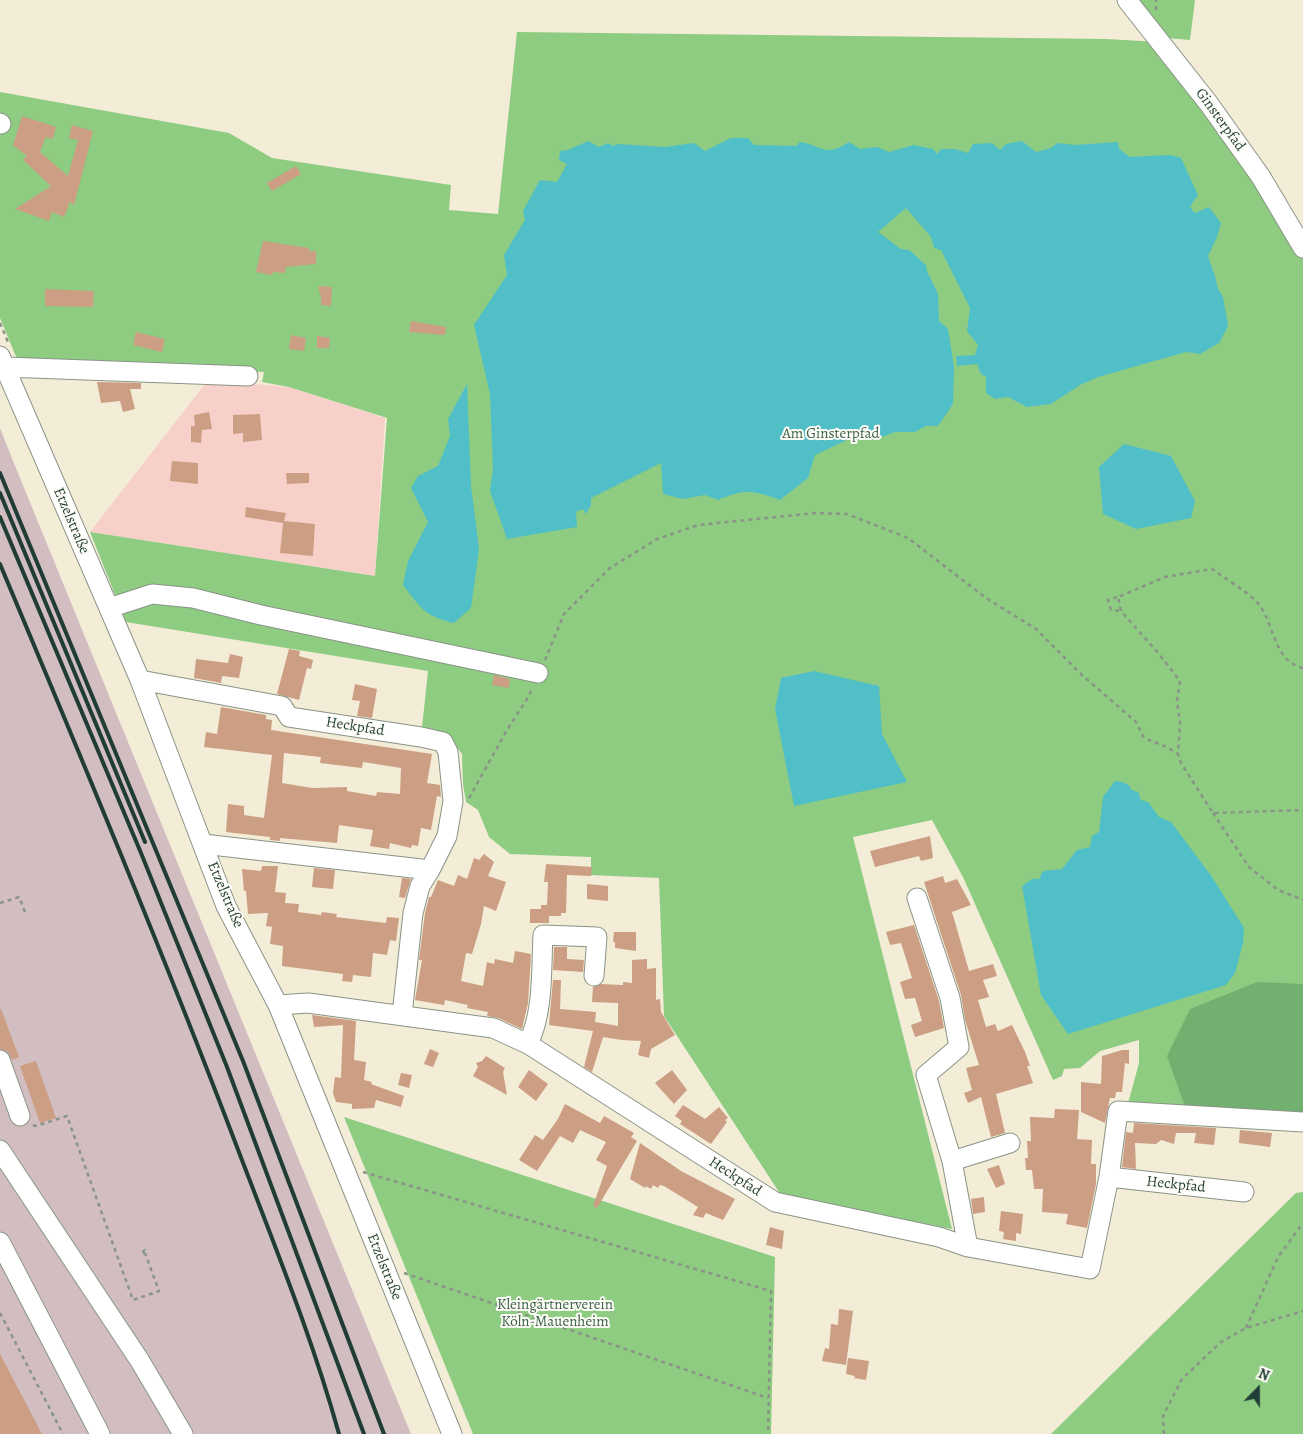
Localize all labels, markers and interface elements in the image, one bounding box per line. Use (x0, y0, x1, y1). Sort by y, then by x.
street label: Ginsterpfad (1191, 85, 1249, 155)
park label: Am Ginsterpfad (782, 425, 880, 443)
street label: Etzelstraße (49, 485, 93, 557)
street label: Heckpfad (324, 713, 386, 741)
street label: Etzelstraße (203, 859, 247, 931)
street label: Heckpfad (705, 1153, 765, 1201)
street label: Heckpfad (1146, 1173, 1206, 1197)
street label: Etzelstraße (362, 1231, 406, 1303)
park label: Kleingärtnerverein Köln-Mauenheim (497, 1296, 613, 1331)
north arrow (1233, 1364, 1283, 1414)
text: N (1256, 1364, 1272, 1385)

